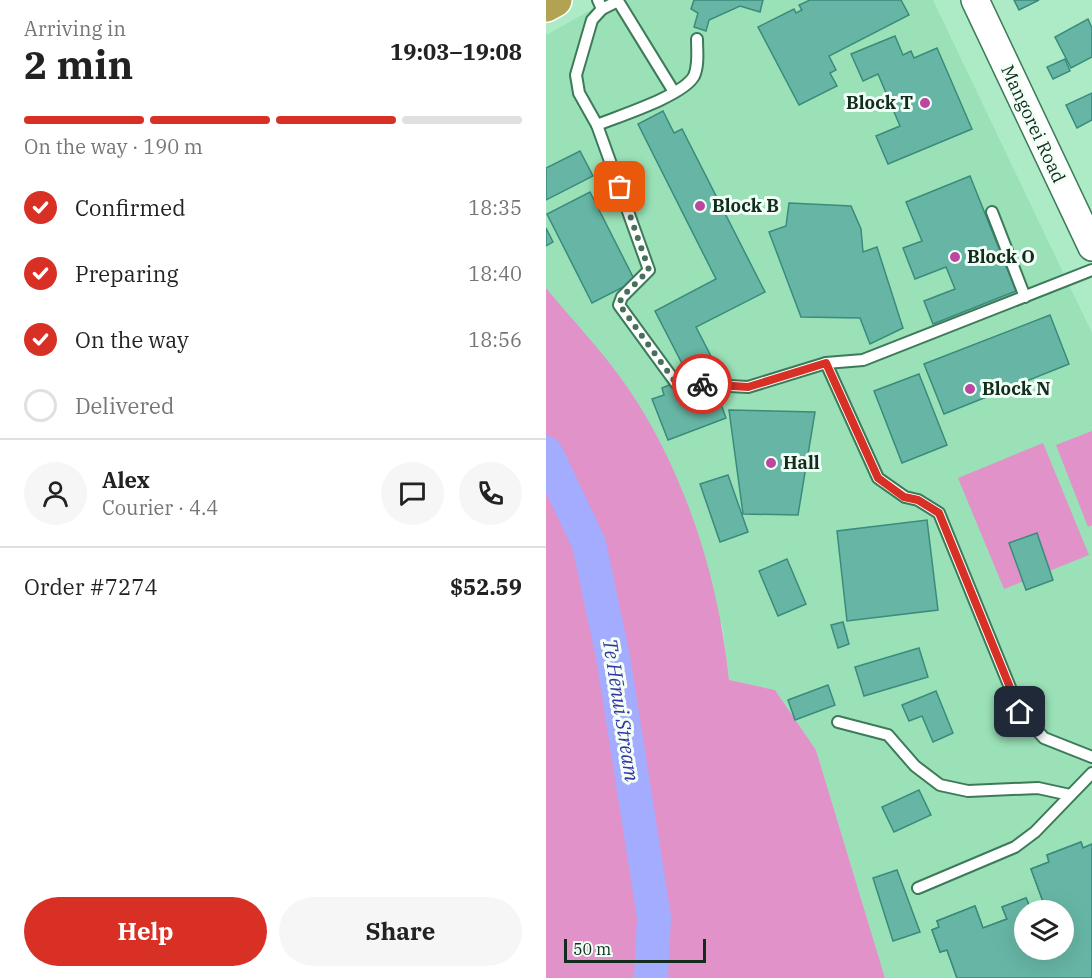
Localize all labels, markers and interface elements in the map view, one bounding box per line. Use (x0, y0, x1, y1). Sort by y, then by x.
text: Arriving in (24, 15, 126, 42)
text: 19:03–19:08 (390, 37, 522, 66)
text: 2 min (24, 39, 133, 90)
street label: Mangorei Road (996, 61, 1071, 186)
place label: Block T (846, 91, 913, 114)
marker: Block T (918, 96, 932, 110)
text: On the way · 190 m (24, 133, 203, 160)
pin (594, 161, 645, 212)
icon: bag (603, 170, 636, 203)
icon: check (24, 191, 57, 224)
text: Confirmed (75, 193, 186, 222)
text: 18:35 (468, 194, 522, 221)
place label: Block B (712, 194, 779, 217)
marker: Block B (693, 199, 707, 213)
place label: Block O (967, 245, 1035, 268)
marker: Block O (948, 250, 962, 264)
icon: check (24, 257, 57, 290)
text: Preparing (75, 259, 179, 288)
text: 18:40 (468, 260, 522, 287)
icon: check (24, 323, 57, 356)
text: On the way (75, 325, 189, 354)
text: 18:56 (468, 326, 522, 353)
courier (672, 354, 732, 414)
icon: bike (686, 368, 719, 401)
place label: Block N (982, 377, 1050, 400)
marker: Block N (963, 382, 977, 396)
text: Delivered (75, 391, 174, 420)
place label: Hall (783, 451, 820, 474)
marker: Hall (764, 456, 778, 470)
button: person (24, 462, 87, 525)
button: chat (381, 462, 444, 525)
button: phone (459, 462, 522, 525)
text: Alex (102, 465, 150, 494)
text: Courier · 4.4 (102, 494, 218, 521)
text: Order #7274 (24, 572, 158, 601)
text: $52.59 (450, 572, 522, 601)
water label: Te Hēnui Stream (597, 637, 646, 783)
pin (994, 686, 1045, 737)
icon: home (1003, 695, 1036, 728)
button: Help (24, 897, 267, 966)
button: Share (279, 897, 522, 966)
map controls (1014, 900, 1074, 960)
button: layers (1014, 900, 1074, 960)
scale bar (564, 936, 706, 964)
text: 50 m (573, 939, 611, 959)

